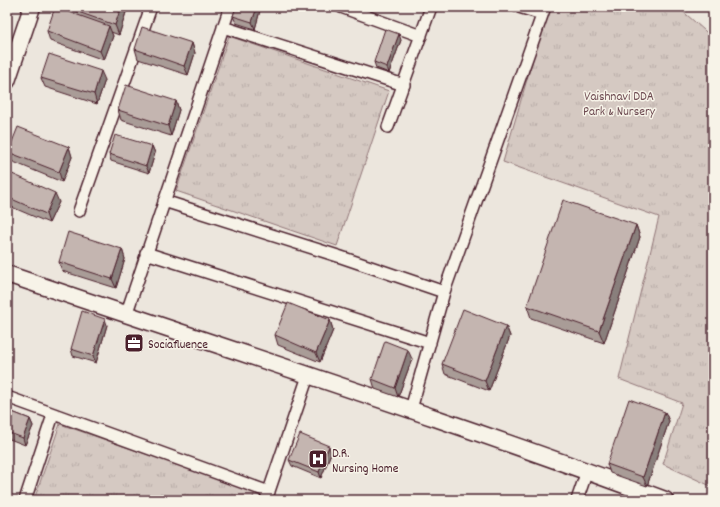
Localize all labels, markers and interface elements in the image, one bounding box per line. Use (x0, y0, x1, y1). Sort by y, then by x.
park label: Vaishnavi DDA Park & Nursery (583, 88, 656, 122)
office icon: Sociafluence (123, 332, 145, 354)
place label: Sociafluence (148, 336, 208, 355)
place label: D.R. Nursing Home (332, 445, 399, 479)
hospital icon: D.R. Nursing Home (307, 448, 329, 470)

